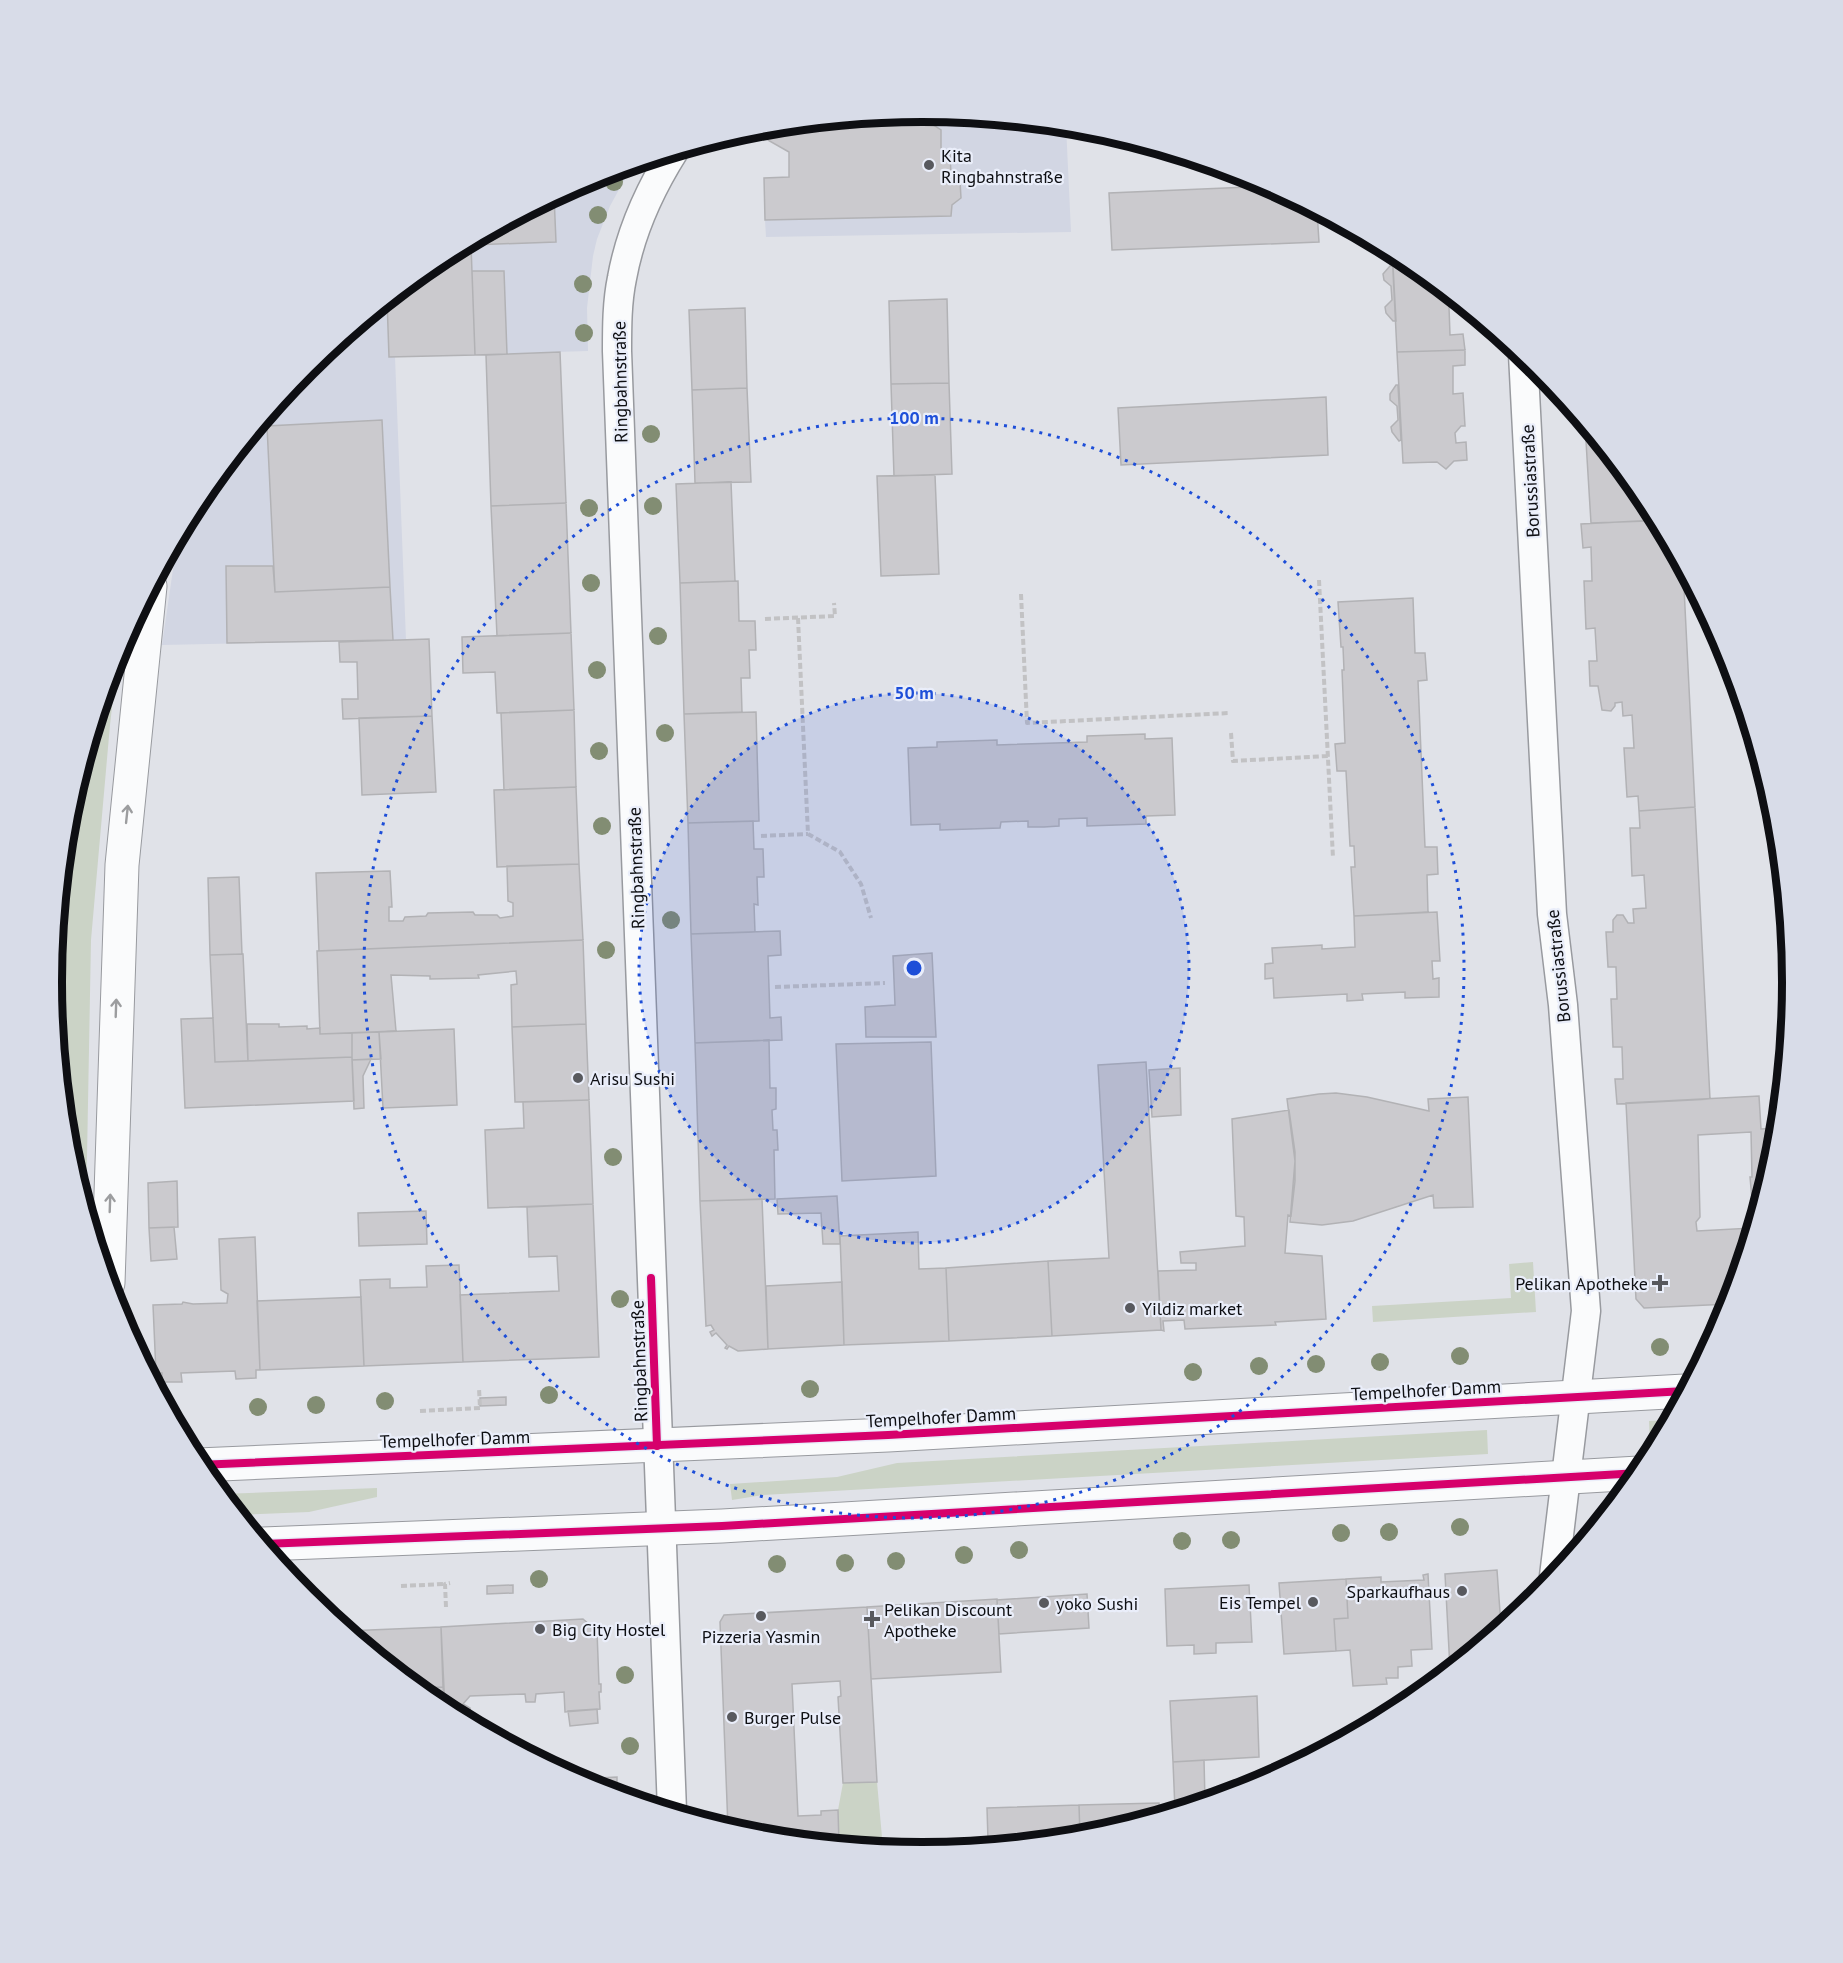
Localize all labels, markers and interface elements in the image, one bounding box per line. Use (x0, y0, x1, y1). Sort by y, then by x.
place label: Kita Ringbahnstraße (941, 144, 1063, 188)
marker: Kita Ringbahnstraße (922, 158, 936, 172)
street label: Ringbahnstraße (607, 321, 633, 443)
text: 100 m (889, 406, 939, 429)
street label: Borussiastraße (1516, 424, 1544, 538)
text: 50 m (894, 681, 934, 704)
one-way arrow (122, 804, 133, 824)
street label: Ringbahnstraße (622, 807, 650, 929)
street label: Borussiastraße (1541, 908, 1575, 1024)
centre of rings (904, 958, 924, 978)
one-way arrow (111, 999, 122, 1019)
place label: Arisu Sushi (590, 1067, 675, 1090)
marker: Arisu Sushi (571, 1071, 585, 1085)
one-way arrow (104, 1194, 115, 1214)
place label: Pelikan Apotheke (1515, 1272, 1648, 1295)
marker: Pelikan Apotheke (1653, 1276, 1667, 1290)
place label: Yildiz market (1142, 1297, 1242, 1320)
street label: Ringbahnstraße (625, 1300, 653, 1422)
marker: Yildiz market (1123, 1301, 1137, 1315)
street label: Tempelhofer Damm (1350, 1375, 1502, 1405)
street label: Tempelhofer Damm (865, 1402, 1017, 1432)
street label: Tempelhofer Damm (379, 1425, 531, 1453)
place label: Sparkaufhaus (1347, 1580, 1450, 1603)
marker: Sparkaufhaus (1455, 1584, 1469, 1598)
place label: Eis Tempel (1219, 1591, 1302, 1614)
place label: yoko Sushi (1056, 1592, 1138, 1615)
marker: Eis Tempel (1306, 1595, 1320, 1609)
marker: yoko Sushi (1037, 1596, 1051, 1610)
place label: Pelikan Discount Apotheke (884, 1598, 1012, 1642)
marker: Pizzeria Yasmin (754, 1609, 768, 1623)
marker: Pelikan Discount Apotheke (865, 1612, 879, 1626)
place label: Big City Hostel (552, 1618, 666, 1641)
marker: Big City Hostel (533, 1622, 547, 1636)
place label: Pizzeria Yasmin (702, 1625, 820, 1648)
place label: Burger Pulse (744, 1706, 841, 1729)
marker: Burger Pulse (725, 1710, 739, 1724)

